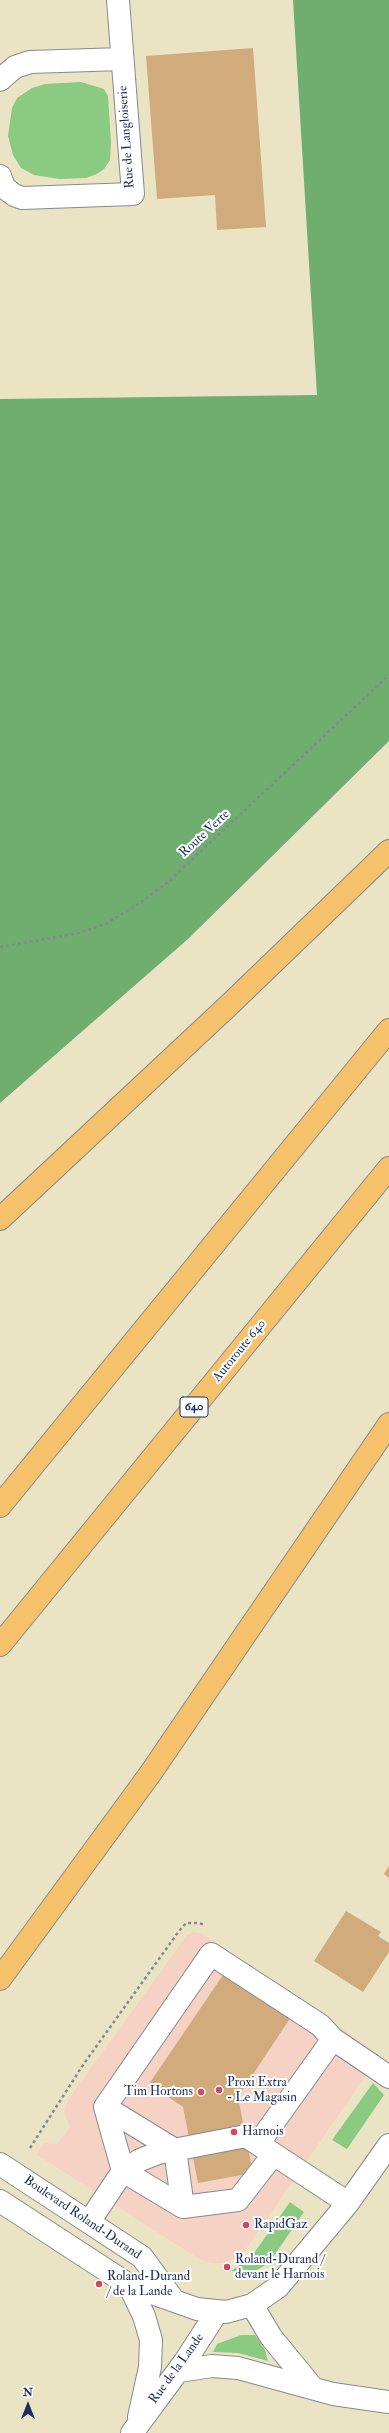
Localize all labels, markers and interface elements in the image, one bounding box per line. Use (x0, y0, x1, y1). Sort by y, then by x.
street label: Rue de Langloiserie (116, 85, 138, 189)
street label: Route Verte (177, 807, 233, 861)
street label: Autoroute 640 (210, 1317, 270, 1385)
road number: 640 (180, 1397, 208, 1417)
place label: Proxi Extra - Le Magasin (227, 2075, 297, 2106)
place label: Tim Hortons (124, 2084, 193, 2100)
marker: Proxi Extra - Le Magasin (214, 2085, 224, 2095)
marker: Tim Hortons (196, 2087, 206, 2097)
place label: Harnois (242, 2124, 284, 2140)
marker: Harnois (229, 2127, 239, 2137)
street label: Boulevard Roland-Durand (20, 2173, 144, 2263)
place label: RapidGaz (254, 2217, 308, 2233)
marker: RapidGaz (241, 2220, 251, 2230)
place label: Roland-Durand / devant le Harnois (235, 2252, 324, 2283)
marker: Roland-Durand / devant le Harnois (222, 2262, 232, 2272)
place label: Roland-Durand / de la Lande (107, 2269, 190, 2300)
marker: Roland-Durand / de la Lande (94, 2279, 104, 2289)
street label: Rue de la Lande (146, 2331, 208, 2407)
north arrow (8, 2385, 48, 2425)
text: N (23, 2386, 33, 2399)

